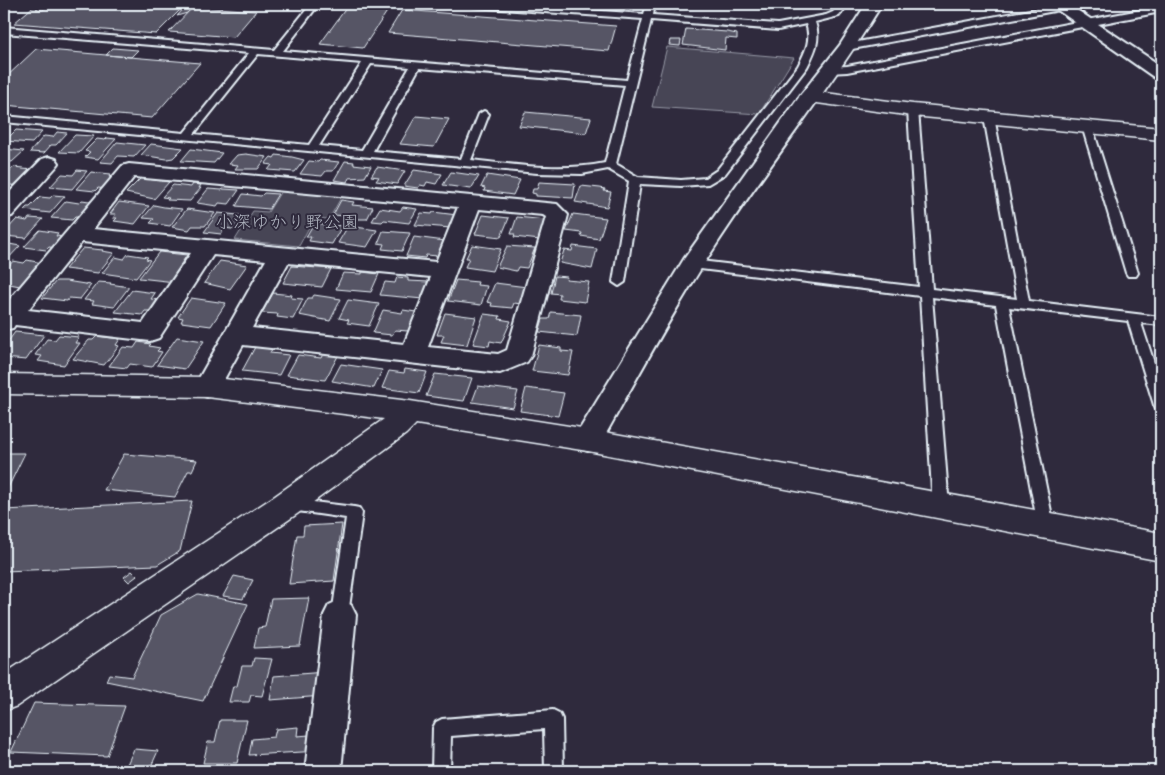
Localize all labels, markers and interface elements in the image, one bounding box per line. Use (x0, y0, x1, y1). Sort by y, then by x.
park label: 小深ゆかり野公園 (215, 211, 359, 237)

